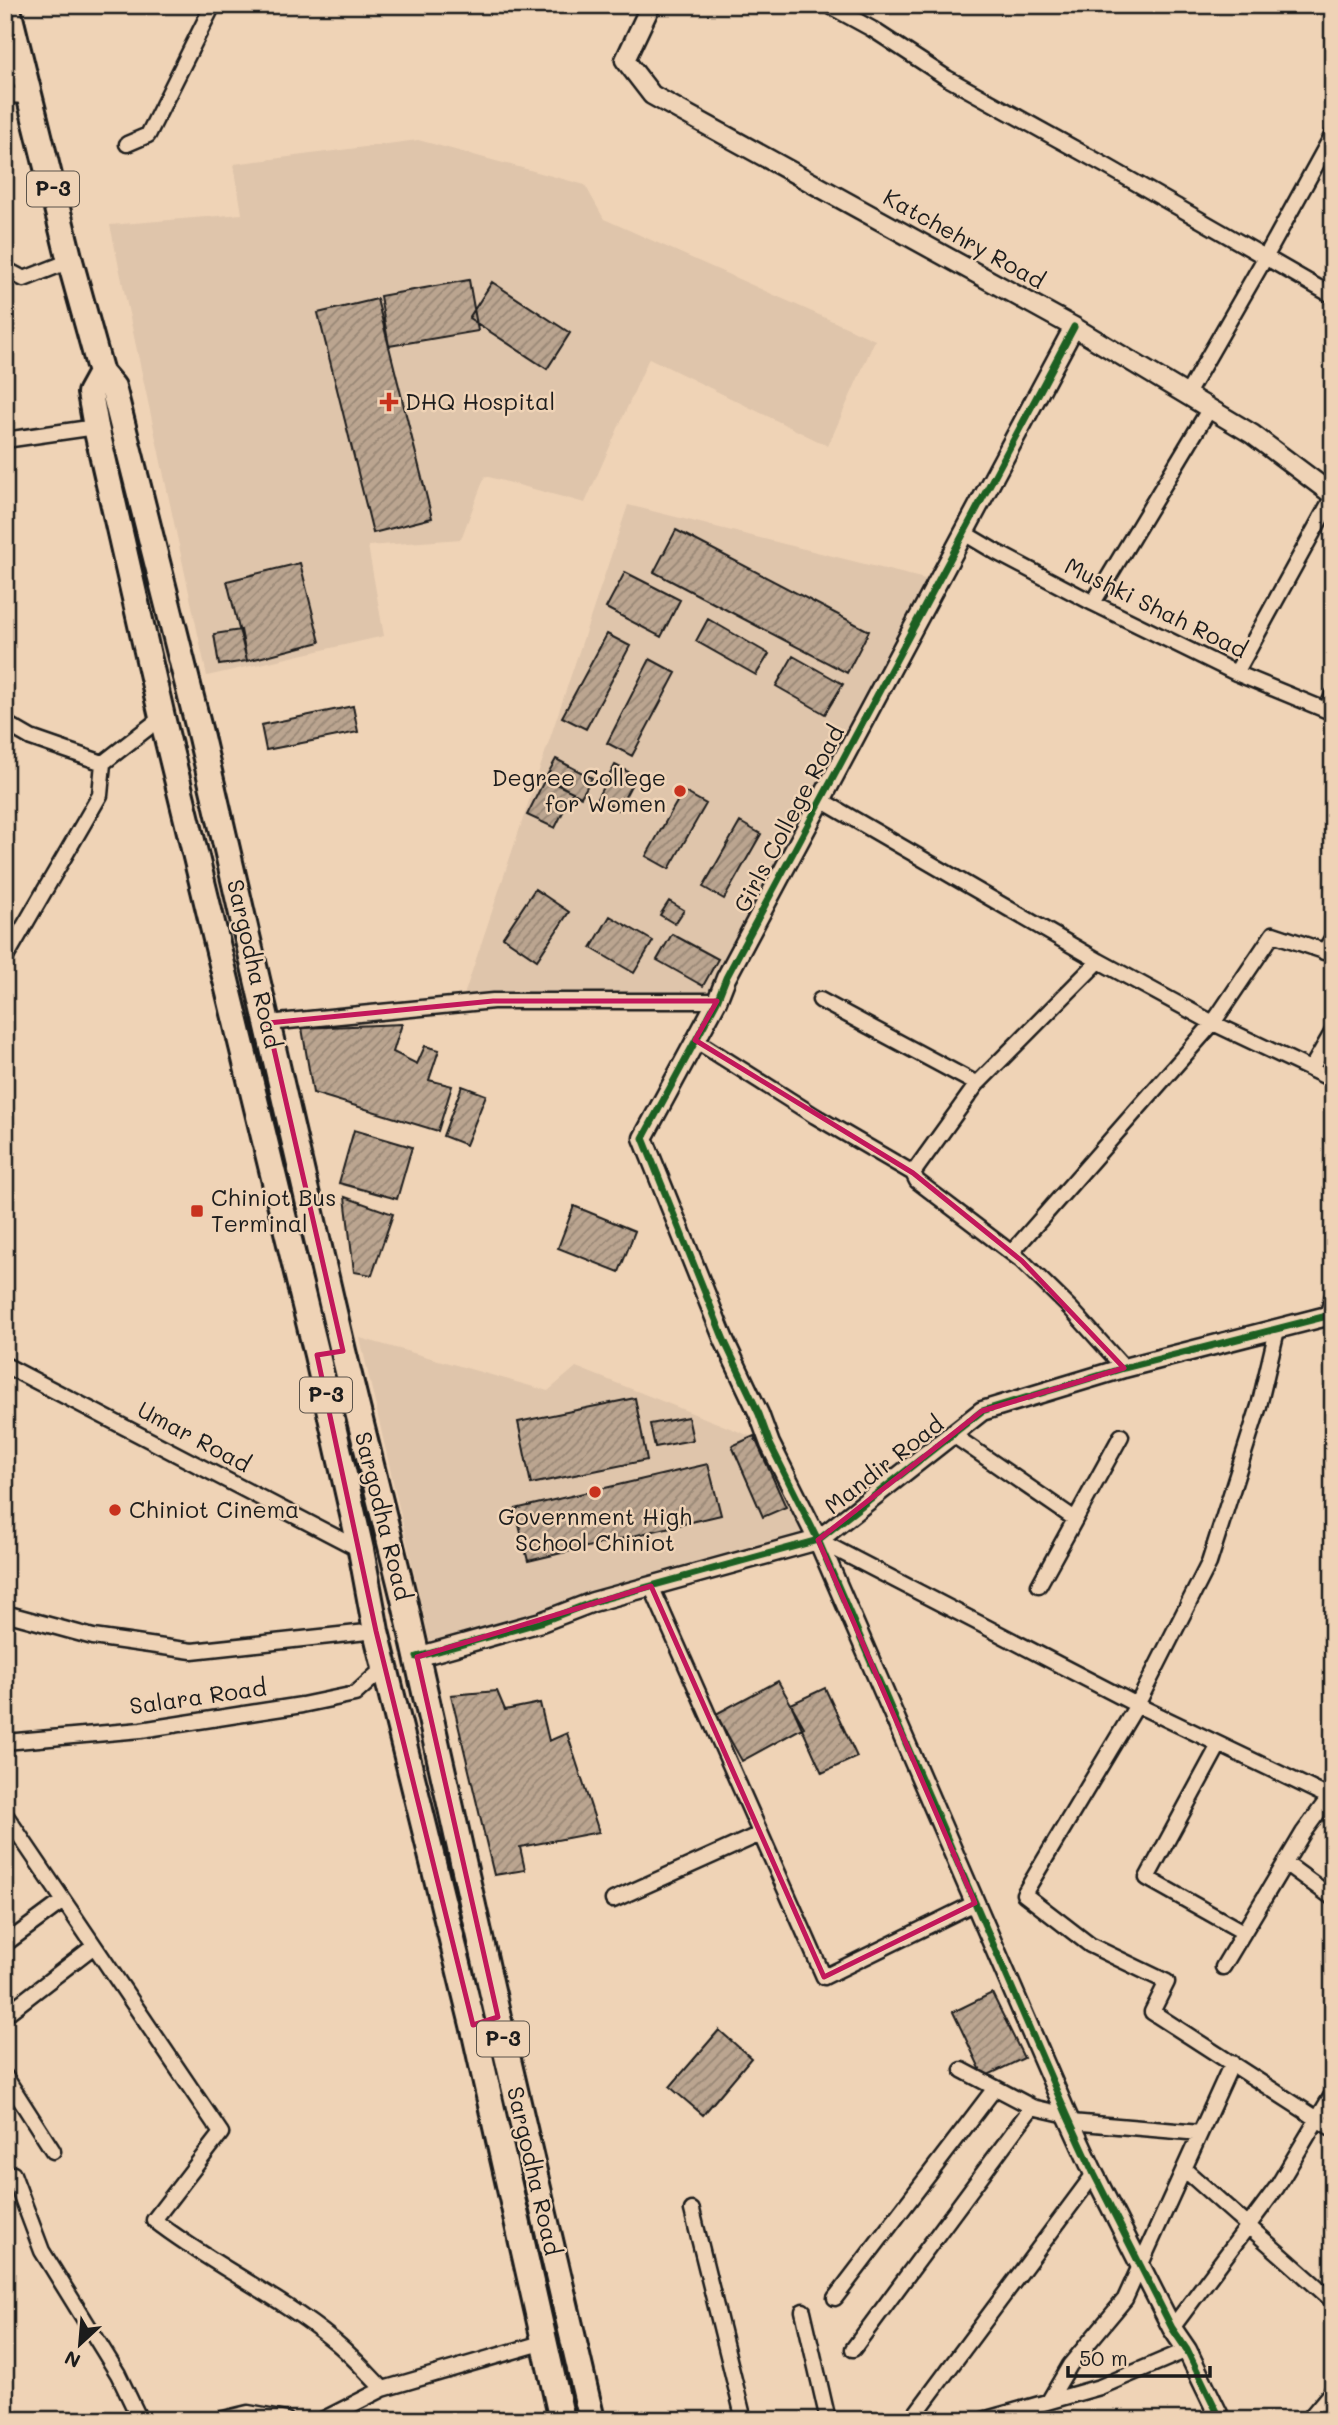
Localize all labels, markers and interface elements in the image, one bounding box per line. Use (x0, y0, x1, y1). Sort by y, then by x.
road number: P-3 (27, 172, 79, 206)
street label: Katchehry Road (878, 181, 1051, 295)
place label: DHQ Hospital (405, 386, 555, 416)
marker: DHQ Hospital (379, 392, 399, 412)
street label: Mushki Shah Road (1060, 550, 1253, 664)
street label: Girls College Road (726, 720, 850, 917)
place label: Degree College for Women (492, 762, 666, 818)
marker: Degree College for Women (672, 783, 688, 799)
street label: Sargodha Road (221, 876, 289, 1051)
place label: Chiniot Bus Terminal (211, 1182, 336, 1238)
marker: Chiniot Bus Terminal (189, 1203, 205, 1219)
road number: P-3 (300, 1378, 352, 1412)
street label: Umar Road (133, 1394, 256, 1479)
street label: Mandir Road (818, 1408, 949, 1520)
street label: Sargodha Road (349, 1429, 419, 1603)
marker: Government High School Chiniot (587, 1484, 603, 1500)
place label: Chiniot Cinema (129, 1494, 299, 1524)
place label: Government High School Chiniot (498, 1501, 692, 1557)
marker: Chiniot Cinema (107, 1502, 123, 1518)
street label: Salara Road (127, 1672, 268, 1720)
road number: P-3 (477, 2022, 529, 2056)
street label: Sargodha Road (501, 2083, 569, 2258)
north arrow (46, 2310, 116, 2380)
scale bar (1068, 2334, 1210, 2378)
text: 50 m (1079, 2344, 1128, 2371)
text: N (60, 2345, 84, 2374)

